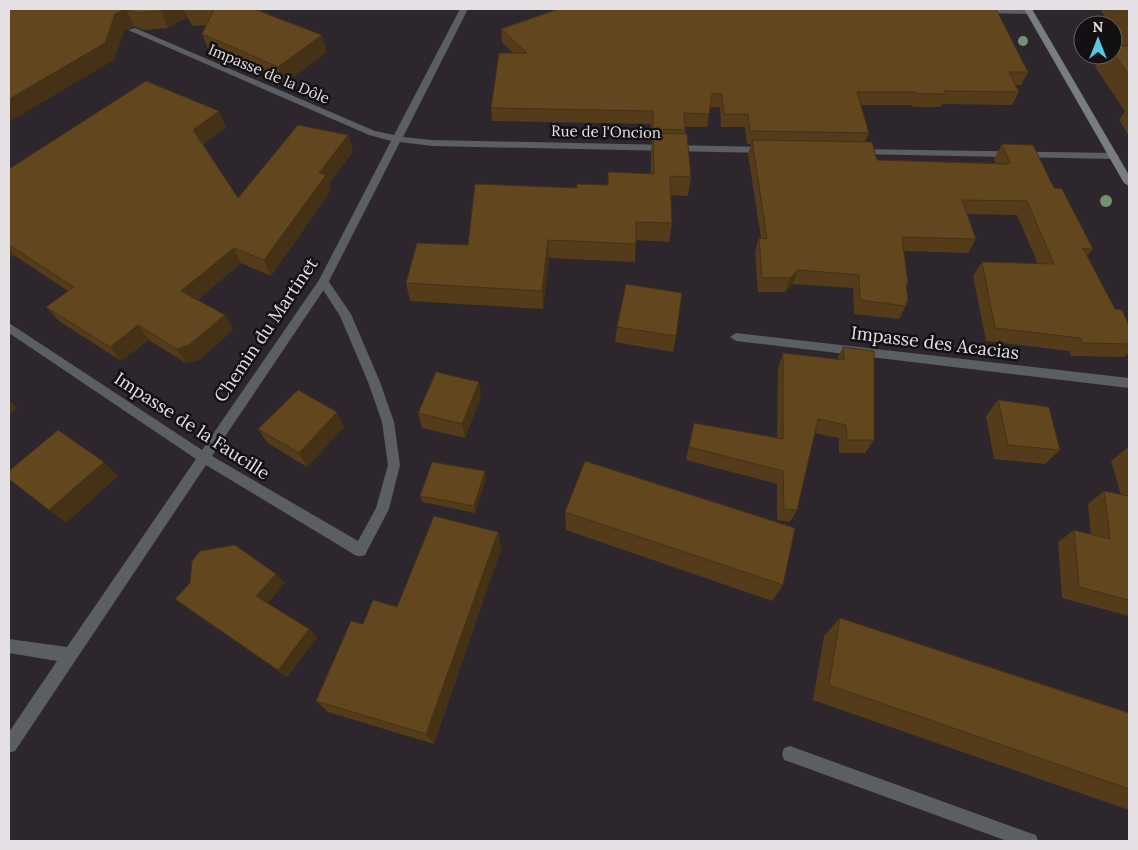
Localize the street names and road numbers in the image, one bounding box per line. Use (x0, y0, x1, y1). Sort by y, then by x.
street label: Impasse de la Dôle (206, 39, 333, 108)
street label: Rue de l'Oncion (551, 121, 661, 142)
street label: Chemin du Martinet (209, 253, 323, 406)
street label: Impasse des Acacias (850, 321, 1020, 364)
street label: Impasse de la Faucille (110, 367, 274, 485)

